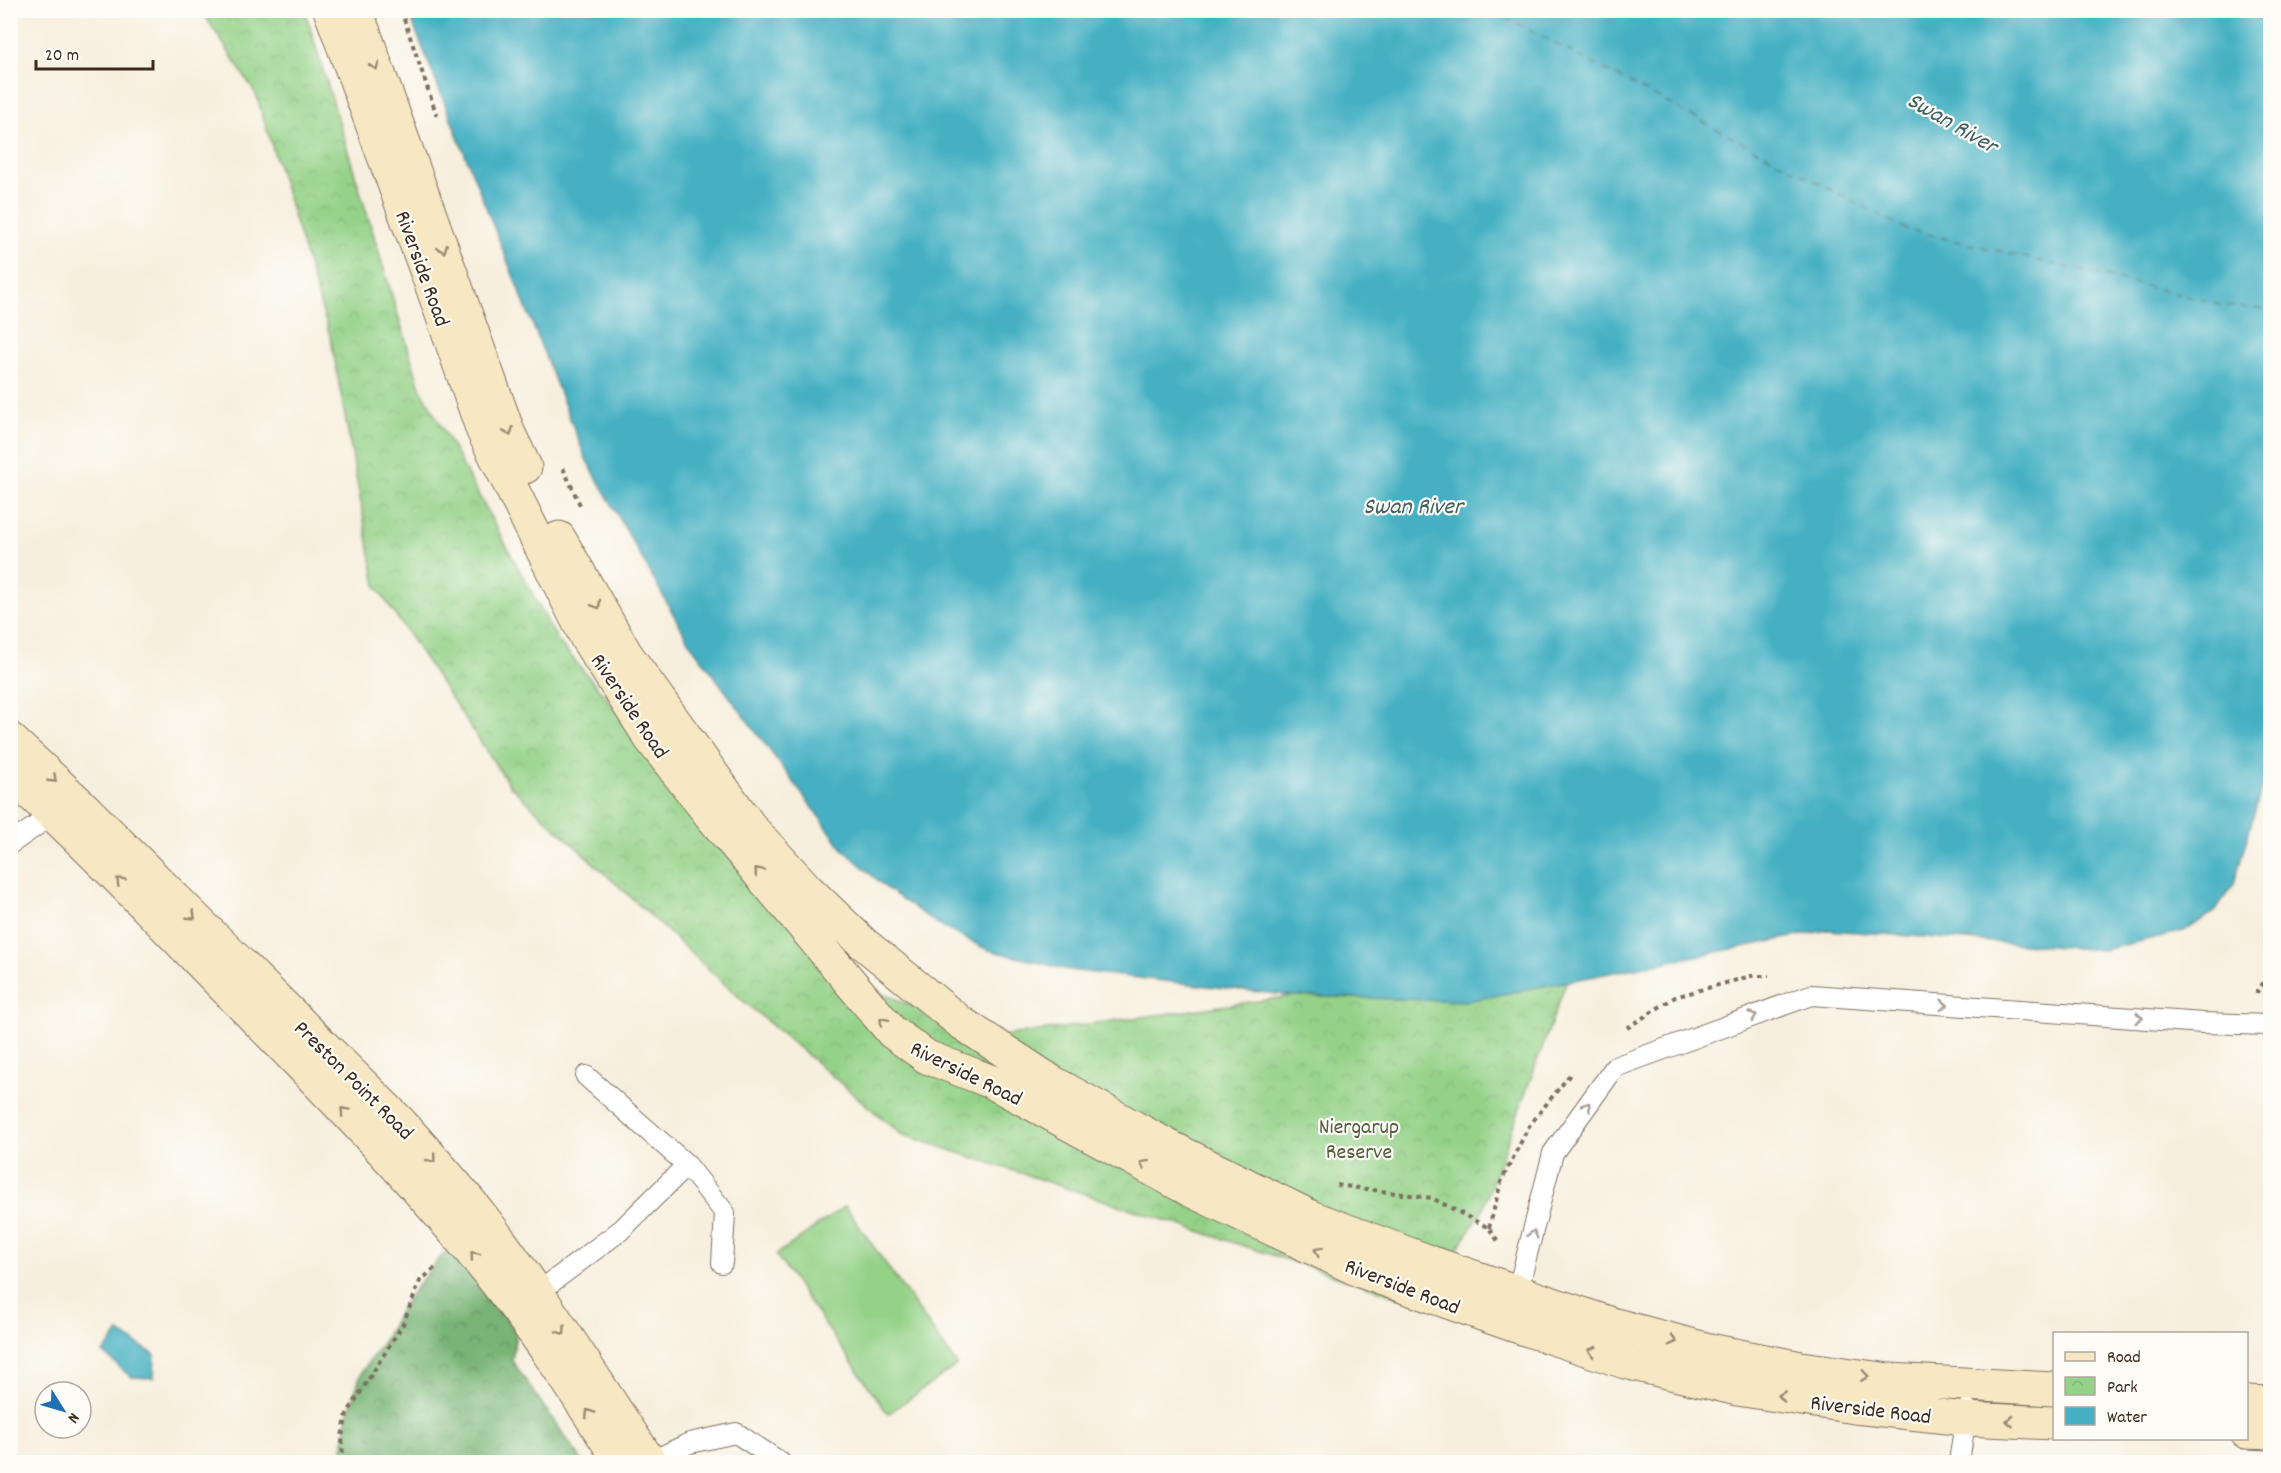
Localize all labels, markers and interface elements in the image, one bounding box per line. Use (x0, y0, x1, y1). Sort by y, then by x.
scale bar (36, 33, 153, 71)
text: 20 m (45, 44, 79, 69)
one-way arrow (368, 60, 381, 70)
water label: Swan River (1900, 85, 2006, 166)
street label: Riverside Road (385, 207, 456, 331)
one-way arrow (435, 243, 448, 253)
one-way arrow (502, 426, 514, 437)
water label: Swan River (1363, 491, 1466, 525)
one-way arrow (590, 599, 602, 610)
street label: Riverside Road (581, 648, 675, 766)
one-way arrow (46, 772, 57, 783)
one-way arrow (754, 867, 765, 878)
one-way arrow (116, 877, 127, 888)
one-way arrow (185, 908, 196, 919)
one-way arrow (1940, 998, 1949, 1011)
one-way arrow (1747, 1011, 1758, 1024)
one-way arrow (2134, 1012, 2143, 1025)
street label: Preston Point Road (286, 1014, 420, 1148)
one-way arrow (879, 1017, 890, 1028)
street label: Riverside Road (904, 1035, 1027, 1116)
one-way arrow (1580, 1101, 1591, 1112)
one-way arrow (340, 1107, 351, 1117)
park label: Niergarup Reserve (1319, 1113, 1399, 1169)
one-way arrow (425, 1152, 436, 1163)
one-way arrow (1140, 1160, 1150, 1171)
one-way arrow (1525, 1229, 1538, 1239)
one-way arrow (1314, 1246, 1325, 1258)
one-way arrow (471, 1251, 482, 1262)
street label: Riverside Road (1340, 1252, 1464, 1324)
one-way arrow (555, 1325, 566, 1336)
legend (2053, 1332, 2248, 1440)
one-way arrow (1668, 1333, 1678, 1346)
one-way arrow (1587, 1346, 1598, 1358)
text: Road (2107, 1346, 2141, 1371)
one-way arrow (1860, 1370, 1869, 1382)
text: Park (2107, 1376, 2138, 1401)
north arrow (33, 1380, 93, 1440)
street label: Riverside Road (1809, 1389, 1933, 1434)
one-way arrow (1777, 1390, 1787, 1403)
text: Water (2107, 1406, 2147, 1431)
text: N (61, 1407, 85, 1428)
one-way arrow (584, 1409, 596, 1419)
one-way arrow (2005, 1415, 2014, 1428)

